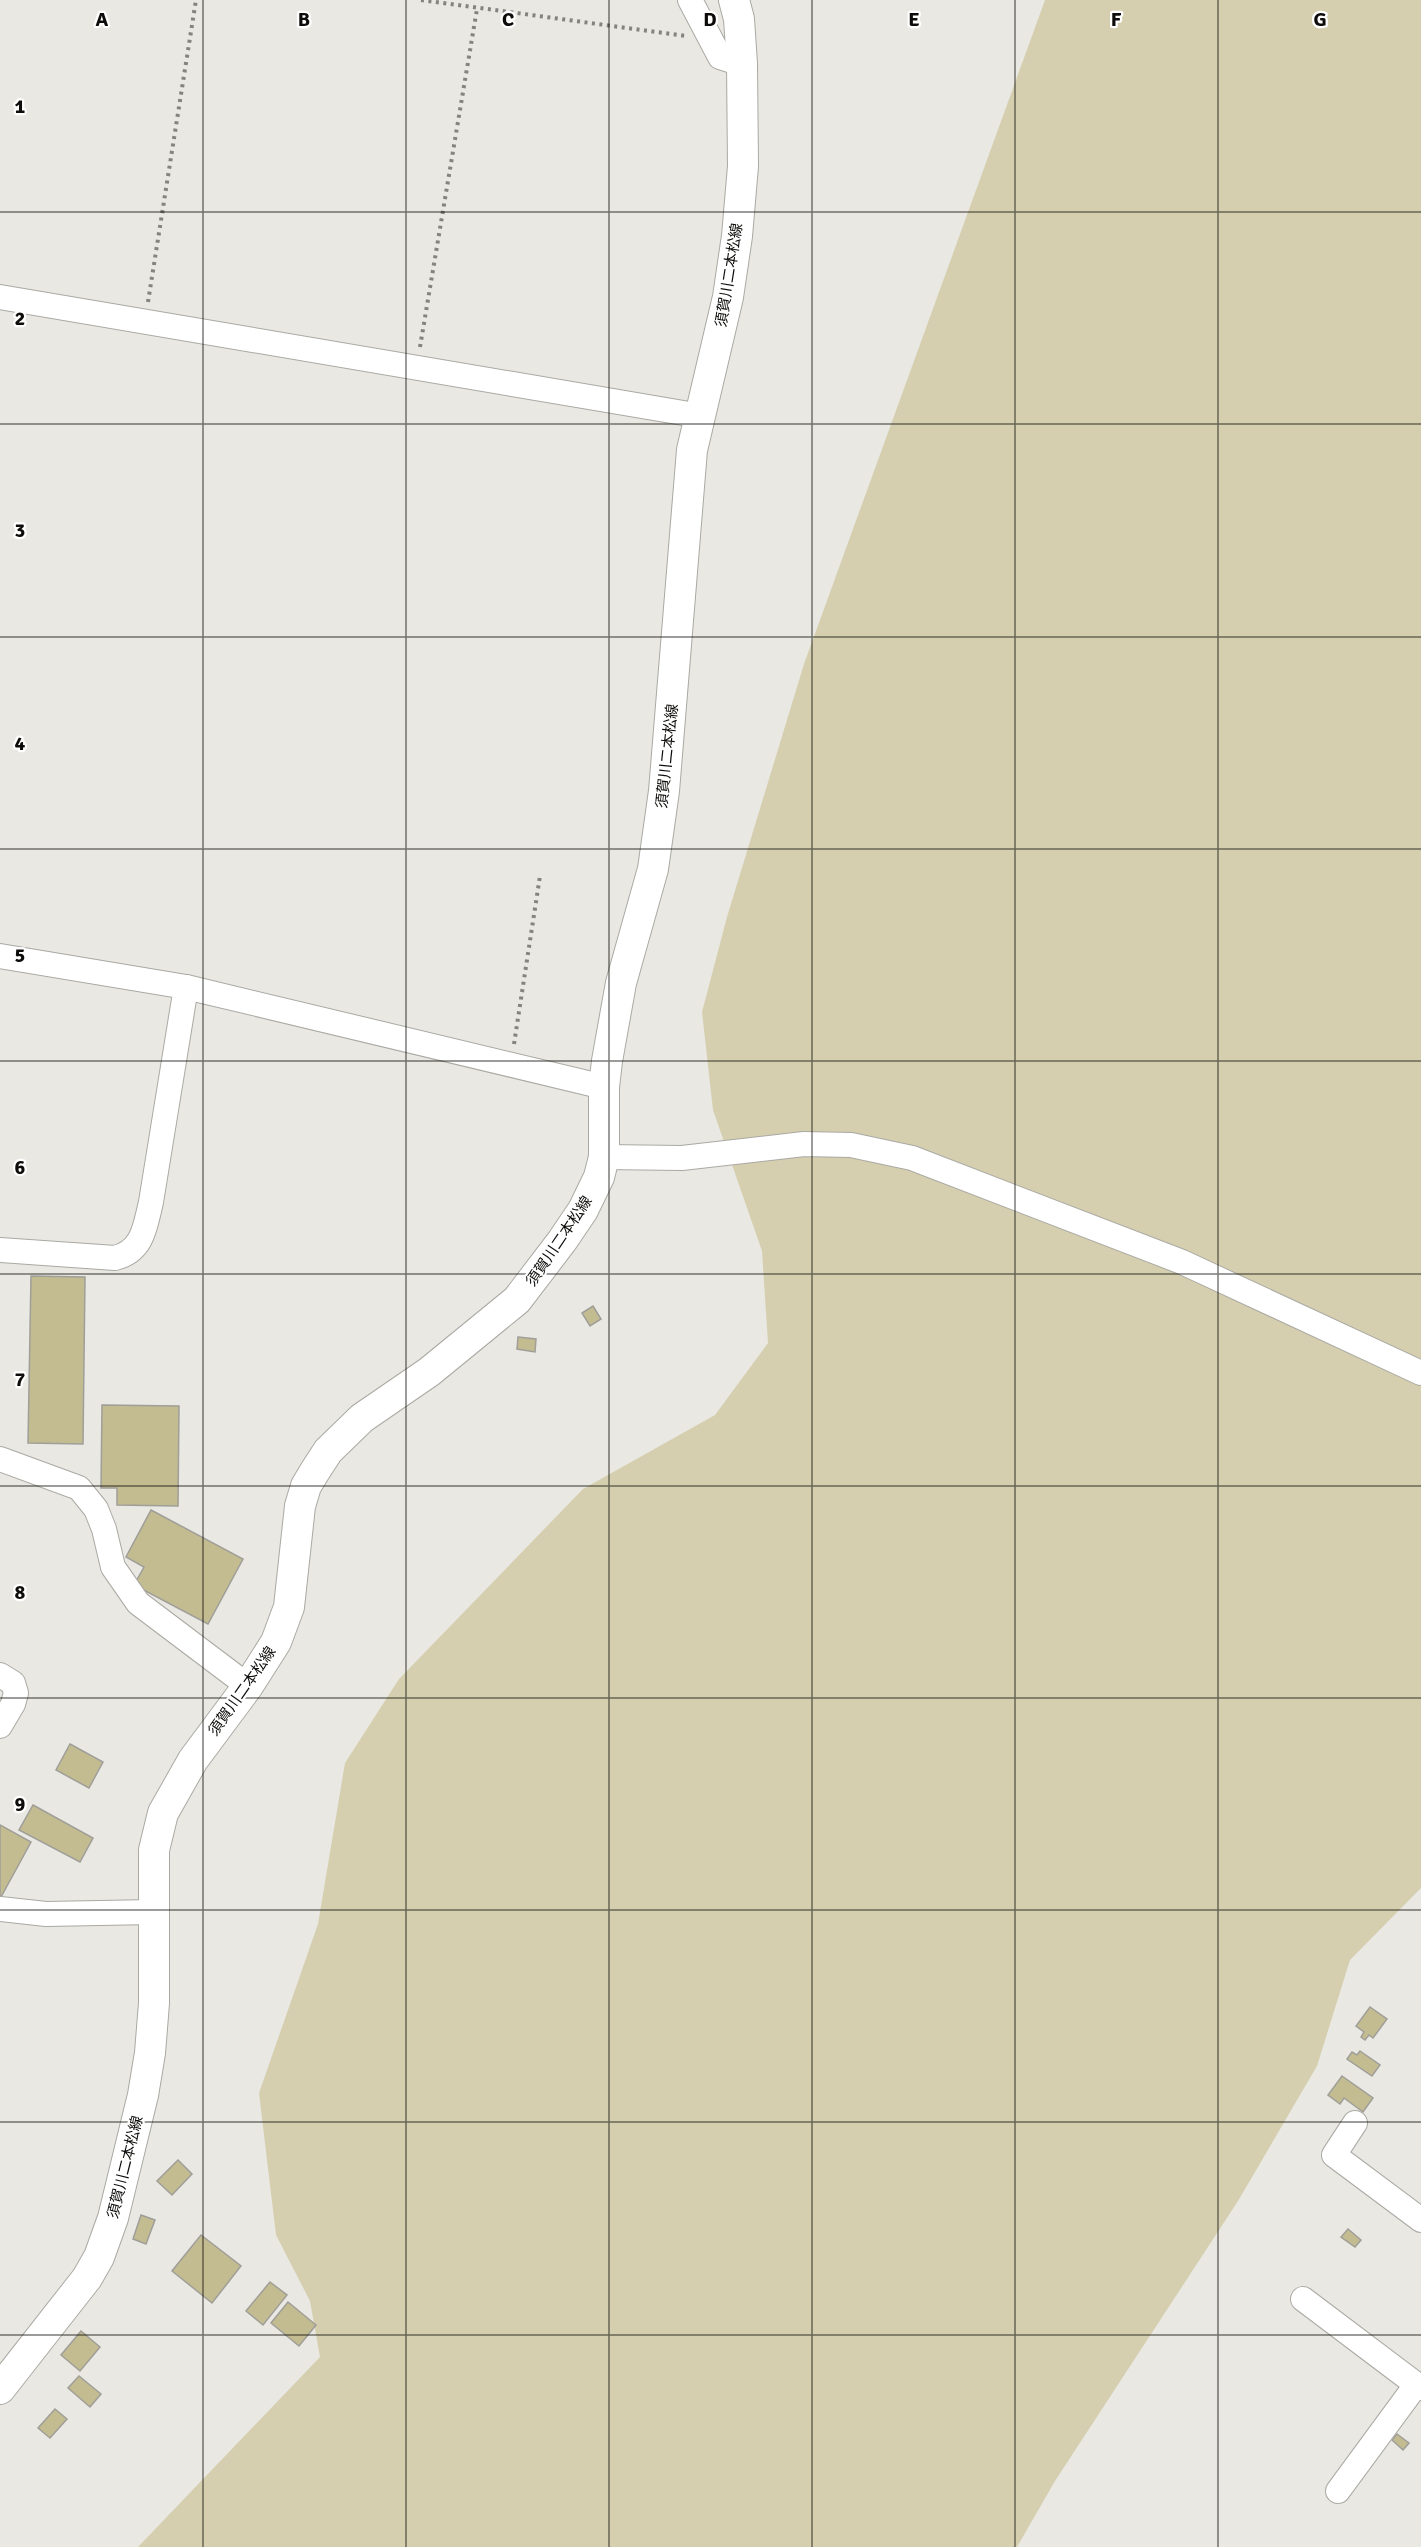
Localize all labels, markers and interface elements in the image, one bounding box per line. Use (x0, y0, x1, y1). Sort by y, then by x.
text: A (96, 7, 109, 32)
text: B (298, 7, 310, 32)
text: C (502, 7, 514, 32)
text: D (703, 7, 717, 32)
text: E (908, 7, 920, 32)
text: F (1111, 7, 1122, 32)
text: G (1313, 7, 1327, 32)
text: 1 (15, 94, 26, 119)
street label: 須賀川二本松線 (712, 222, 746, 328)
text: 2 (15, 306, 25, 331)
text: 3 (15, 518, 25, 543)
street label: 須賀川二本松線 (653, 703, 681, 809)
text: 4 (15, 731, 26, 756)
text: 5 (15, 943, 25, 968)
text: 6 (15, 1155, 26, 1180)
street label: 須賀川二本松線 (522, 1192, 596, 1290)
text: 7 (15, 1367, 26, 1392)
text: 8 (15, 1580, 26, 1605)
street label: 須賀川二本松線 (205, 1643, 279, 1739)
text: 9 (15, 1792, 26, 1817)
street label: 須賀川二本松線 (104, 2114, 146, 2220)

